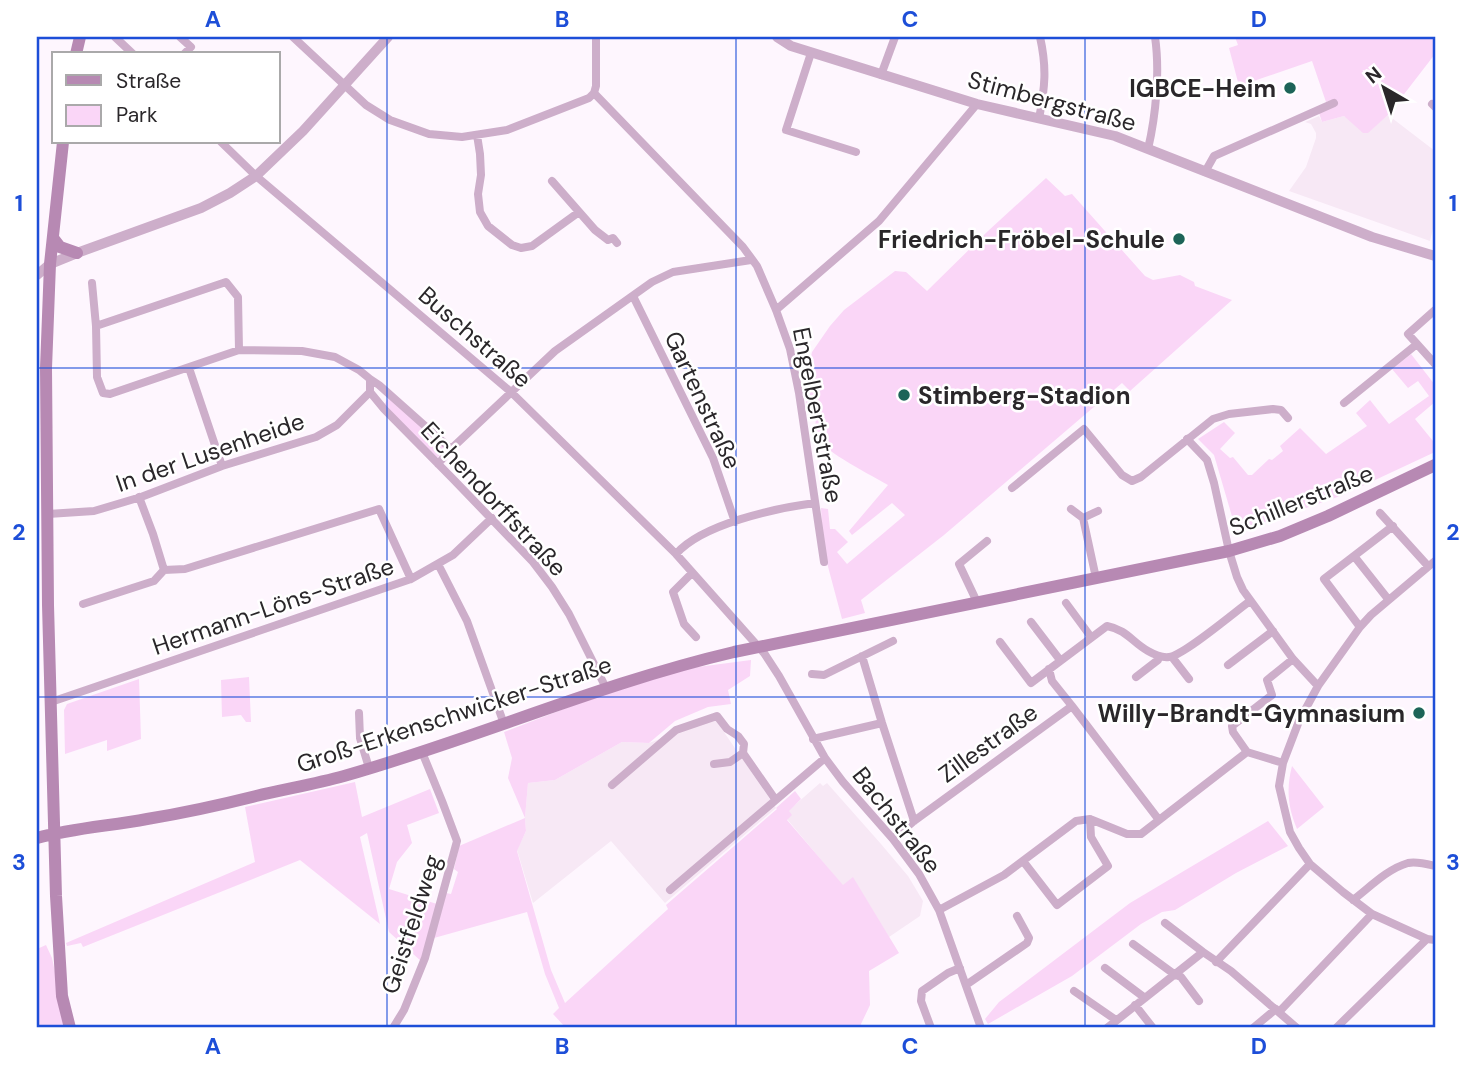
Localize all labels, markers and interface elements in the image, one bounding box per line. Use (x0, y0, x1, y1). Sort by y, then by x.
text: A (205, 4, 221, 34)
text: B (555, 4, 569, 34)
text: C (902, 4, 918, 34)
text: D (1251, 4, 1267, 34)
legend (52, 52, 280, 144)
north arrow (1350, 52, 1420, 122)
text: N (1360, 61, 1387, 89)
street label: Stimbergstraße (964, 64, 1140, 138)
text: Straße (116, 67, 181, 95)
place label: IGBCE-Heim (1129, 73, 1276, 104)
marker: IGBCE-Heim (1282, 80, 1298, 96)
text: Park (116, 101, 158, 129)
text: 1 (15, 188, 23, 218)
text: 1 (1449, 188, 1457, 218)
place label: Friedrich-Fröbel-Schule (878, 224, 1165, 255)
marker: Friedrich-Fröbel-Schule (1171, 231, 1187, 247)
street label: Buschstraße (412, 279, 538, 395)
street label: Engelbertstraße (786, 325, 850, 505)
street label: Gartenstraße (658, 326, 748, 474)
place label: Stimberg-Stadion (918, 380, 1131, 411)
marker: Stimberg-Stadion (896, 387, 912, 403)
street label: In der Lusenheide (112, 405, 308, 499)
street label: Eichendorffstraße (414, 415, 574, 583)
street label: Schillerstraße (1225, 457, 1377, 543)
text: 2 (12, 517, 26, 547)
text: 2 (1446, 517, 1460, 547)
street label: Hermann-Löns-Straße (148, 550, 398, 662)
street label: Groß-Erkenschwicker-Straße (293, 648, 615, 780)
street label: Zillestraße (932, 697, 1044, 789)
place label: Willy-Brandt-Gymnasium (1098, 698, 1405, 729)
marker: Willy-Brandt-Gymnasium (1411, 705, 1427, 721)
street label: Bachstraße (846, 760, 948, 880)
text: 3 (12, 847, 26, 877)
text: 3 (1446, 847, 1460, 877)
street label: Geistfeldweg (374, 850, 448, 998)
text: A (205, 1031, 221, 1061)
text: B (555, 1031, 569, 1061)
text: C (902, 1031, 918, 1061)
text: D (1251, 1031, 1267, 1061)

